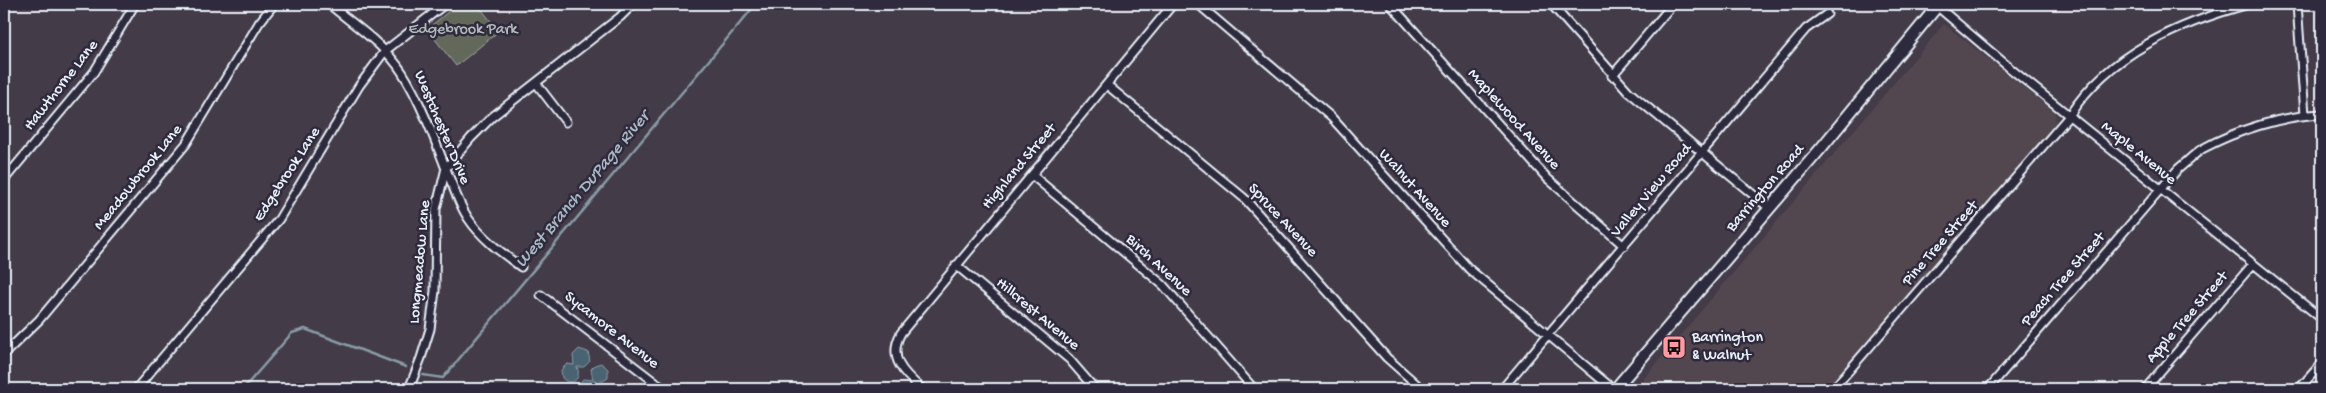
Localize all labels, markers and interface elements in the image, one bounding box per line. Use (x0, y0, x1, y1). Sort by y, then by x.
park label: Edgebrook Park (409, 21, 519, 40)
street label: Hawthorne Lane (21, 36, 104, 135)
street label: Maplewood Avenue (1462, 65, 1564, 175)
street label: Westchester Drive (409, 68, 474, 188)
water label: West Branch DuPage River (511, 105, 657, 273)
street label: Maple Avenue (2096, 118, 2180, 191)
street label: Highland Street (979, 119, 1062, 214)
street label: Meadowbrook Lane (91, 121, 188, 235)
street label: Edgebrook Lane (250, 124, 326, 226)
street label: Valley View Road (1607, 139, 1698, 243)
street label: Barrington Road (1722, 140, 1810, 237)
street label: Walnut Avenue (1374, 146, 1455, 233)
street label: Spruce Avenue (1243, 180, 1322, 262)
street label: Pine Tree Street (1898, 196, 1984, 291)
street label: Longmeadow Lane (406, 199, 436, 325)
street label: Peach Tree Street (2017, 228, 2111, 332)
street label: Birch Avenue (1120, 230, 1195, 302)
street label: Apple Tree Street (2143, 267, 2234, 368)
street label: Hillcrest Avenue (991, 275, 1083, 356)
street label: Sycamore Avenue (560, 288, 663, 374)
place label: Barrington & Walnut (1691, 329, 1763, 366)
bus stop icon: Barrington & Walnut (1661, 334, 1687, 360)

